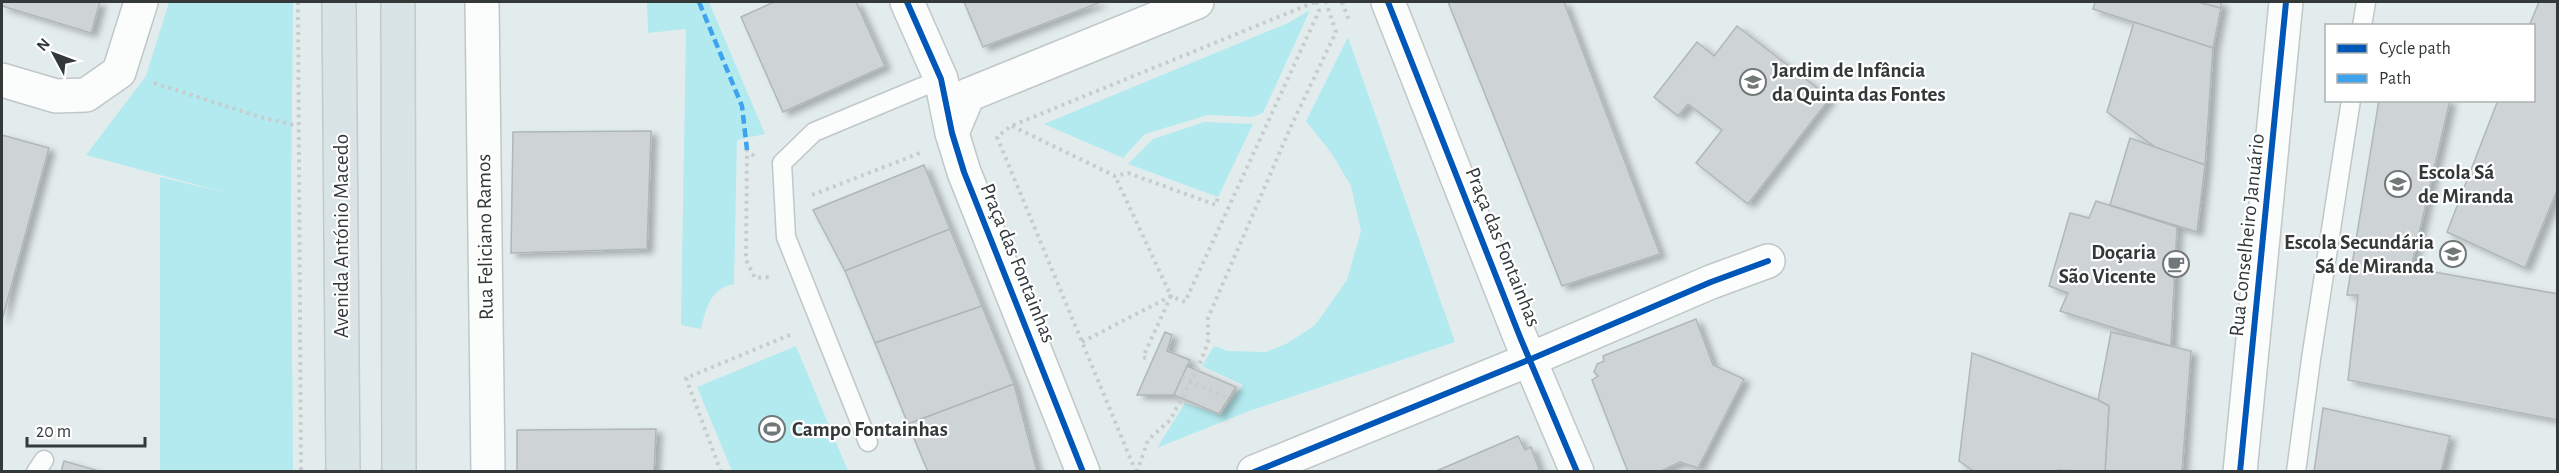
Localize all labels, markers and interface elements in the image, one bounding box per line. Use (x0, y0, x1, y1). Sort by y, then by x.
north arrow (24, 24, 84, 84)
legend (2325, 24, 2535, 102)
text: N (34, 35, 53, 54)
text: Cycle path (2379, 40, 2451, 58)
place label: Jardim de Infância da Quinta das Fontes (1772, 60, 1946, 106)
school or university icon: Jardim de Infância da Quinta das Fontes (1738, 67, 1768, 97)
text: Path (2379, 70, 2411, 88)
street label: Rua Conselheiro Januário (2226, 132, 2268, 338)
street label: Avenida António Macedo (331, 134, 352, 338)
street label: Rua Feliciano Ramos (473, 154, 497, 320)
place label: Escola Sá de Miranda (2418, 162, 2514, 207)
street label: Praça das Fontainhas (1461, 164, 1545, 330)
school or university icon: Escola Sá de Miranda (2383, 169, 2413, 199)
street label: Praça das Fontainhas (976, 180, 1060, 346)
place label: Escola Secundária Sá de Miranda (2284, 232, 2434, 277)
school or university icon: Escola Secundária Sá de Miranda (2438, 239, 2468, 269)
place label: Doçaria São Vicente (2058, 242, 2156, 287)
cafe icon: Doçaria São Vicente (2161, 249, 2191, 279)
scale bar (27, 410, 146, 448)
sports icon: Campo Fontainhas (757, 414, 787, 444)
place label: Campo Fontainhas (792, 419, 948, 440)
text: 20 m (36, 423, 71, 441)

